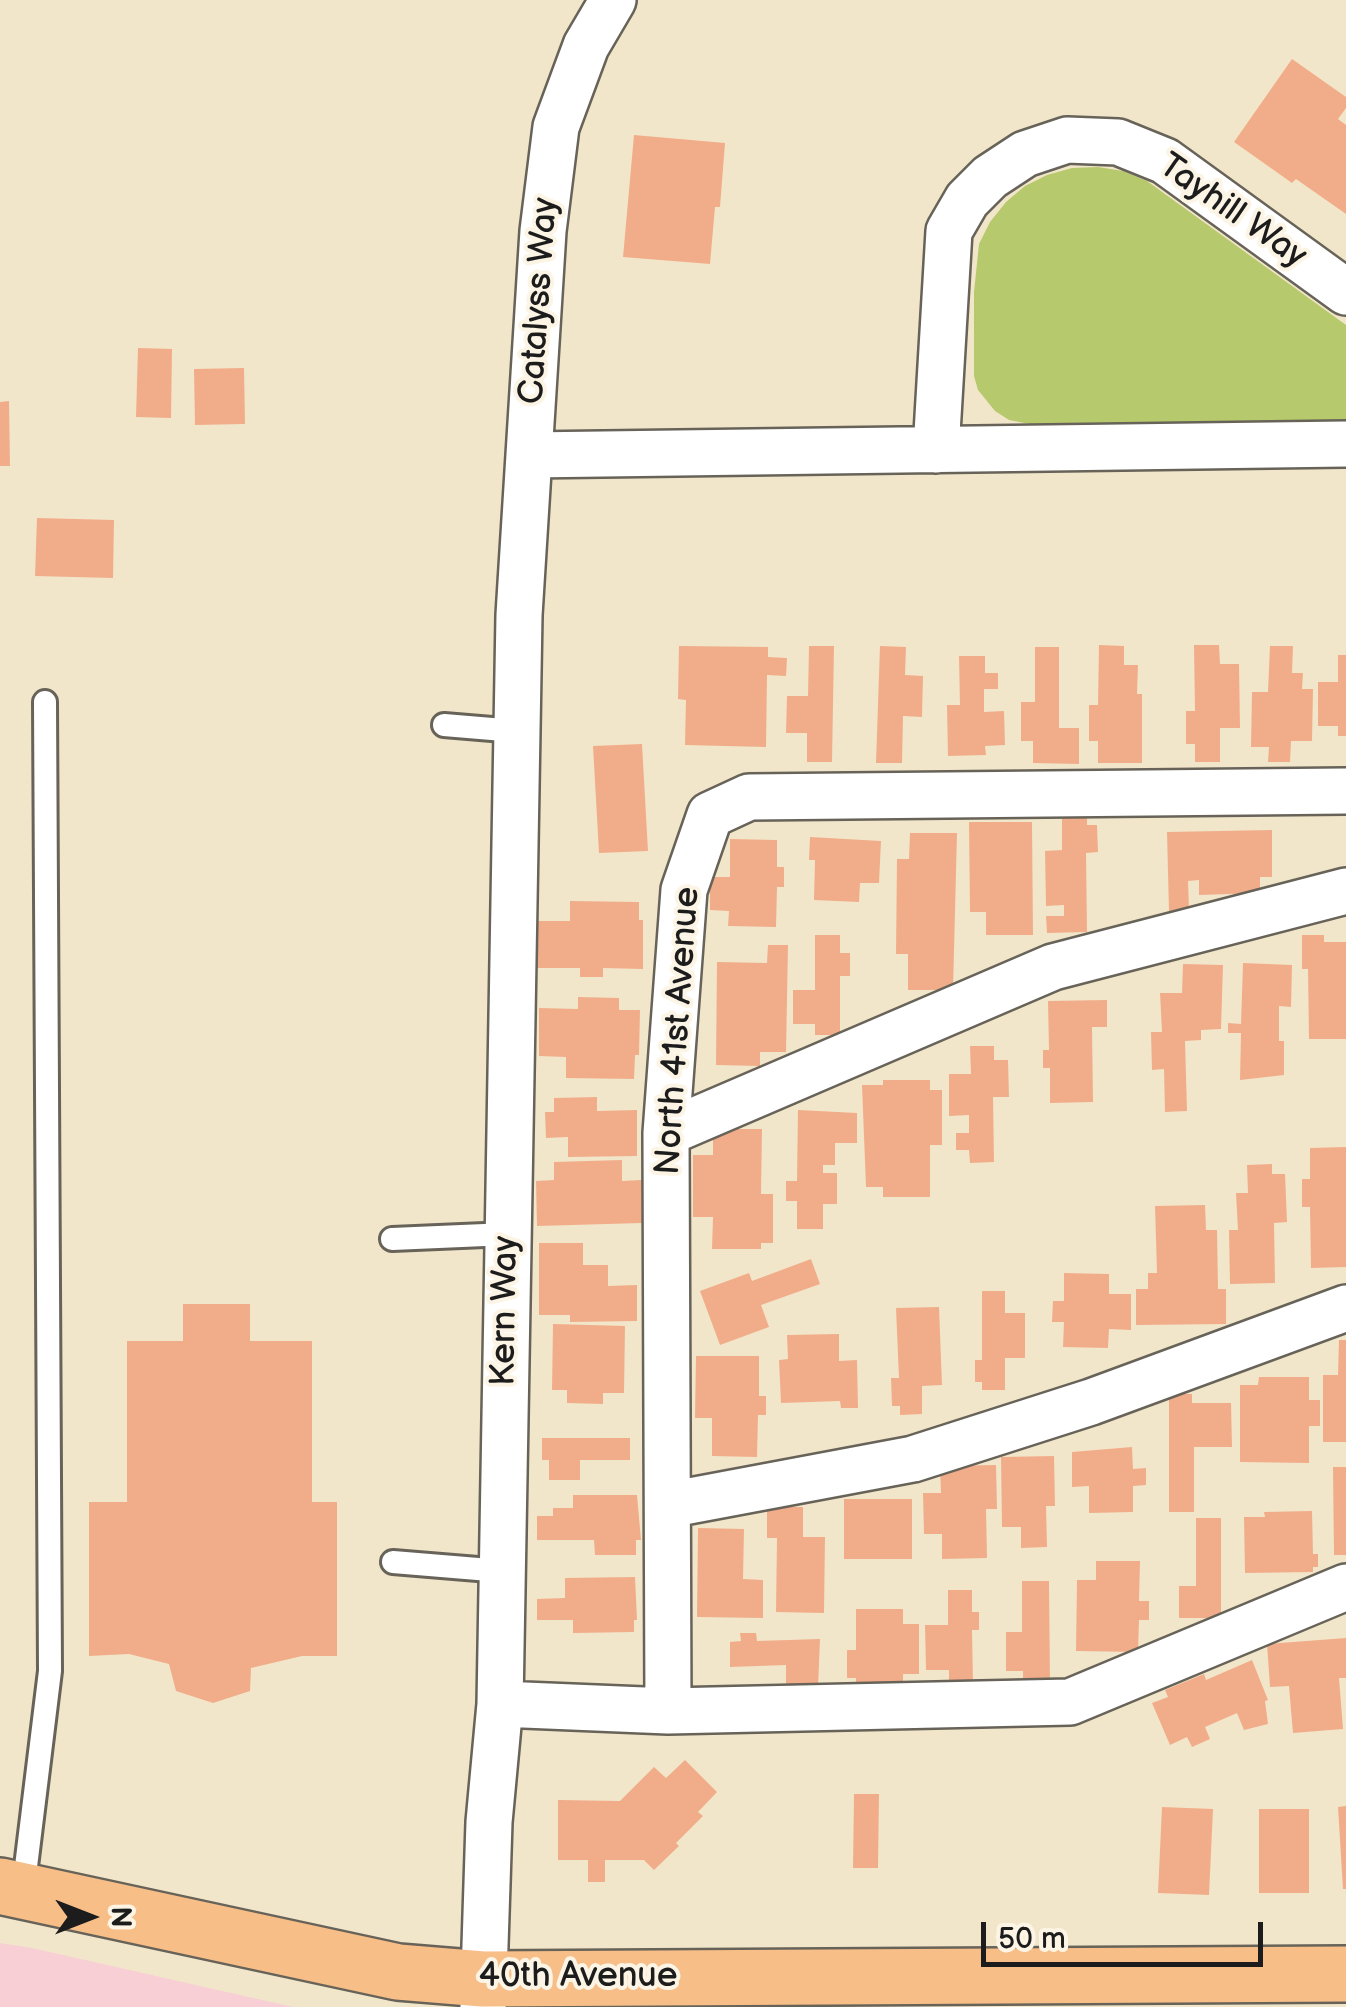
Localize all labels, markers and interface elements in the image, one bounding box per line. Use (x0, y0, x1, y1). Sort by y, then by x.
street label: Tayhill Way (1150, 146, 1314, 278)
street label: Catalyss Way (512, 196, 568, 406)
street label: North 41st Avenue (648, 886, 710, 1176)
street label: Kern Way (484, 1235, 528, 1387)
north arrow (40, 1867, 140, 1967)
scale bar (986, 1902, 1268, 1964)
text: N (104, 1906, 137, 1928)
text: 50 m (998, 1921, 1066, 1957)
street label: 40th Avenue (479, 1956, 677, 1998)

